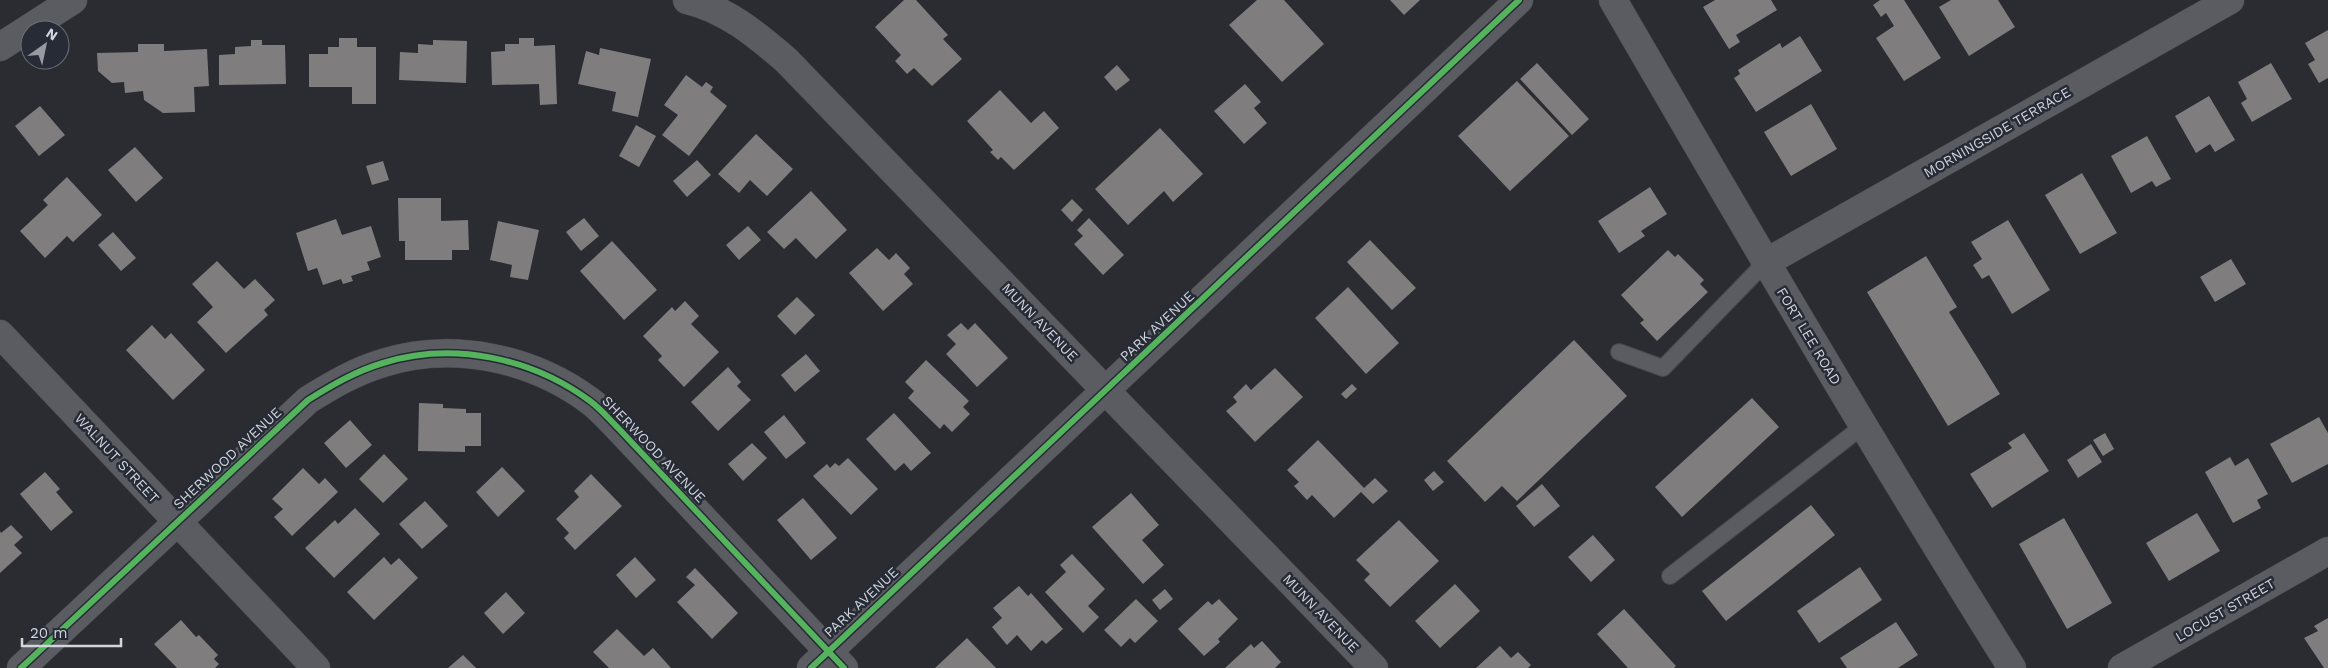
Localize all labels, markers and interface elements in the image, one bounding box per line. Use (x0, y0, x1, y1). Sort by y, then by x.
north arrow (20, 20, 70, 70)
text: N (43, 25, 61, 44)
street label: MORNINGSIDE TERRACE (1921, 83, 2073, 181)
street label: MUNN AVENUE (999, 280, 1081, 364)
street label: FORT LEE ROAD (1774, 285, 1844, 387)
street label: PARK AVENUE (1117, 288, 1197, 364)
street label: SHERWOOD AVENUE (599, 393, 709, 506)
street label: SHERWOOD AVENUE (170, 404, 284, 512)
street label: WALNUT STREET (72, 410, 163, 506)
street label: PARK AVENUE (821, 564, 901, 640)
street label: MUNN AVENUE (1280, 571, 1362, 655)
street label: LOCUST STREET (2172, 575, 2278, 645)
scale bar (22, 616, 121, 648)
text: 20 m (30, 624, 68, 642)

